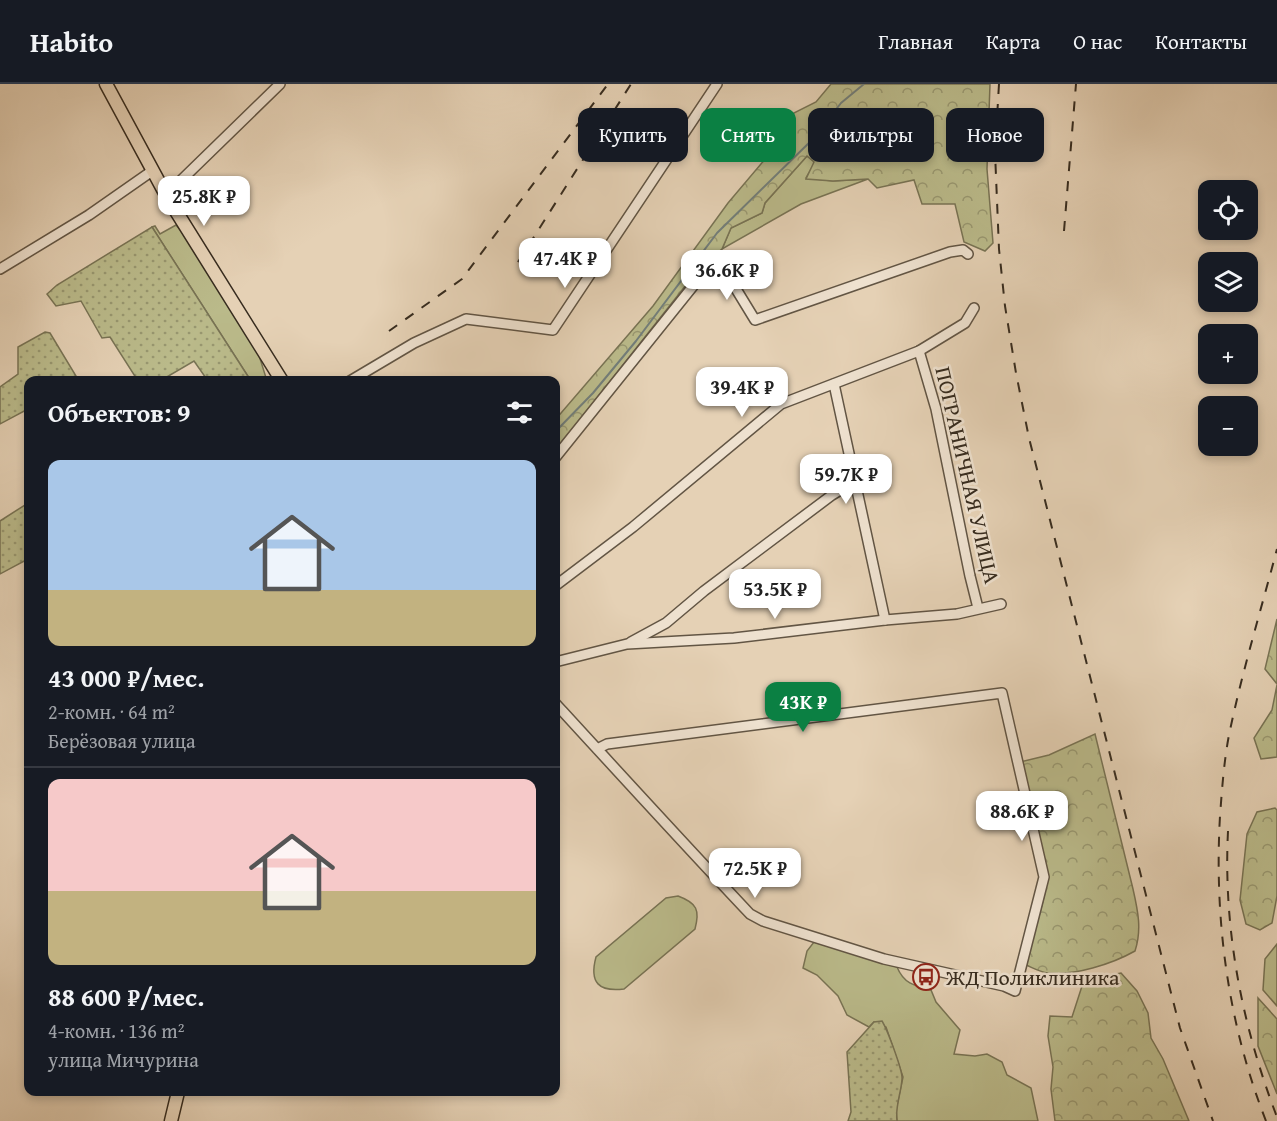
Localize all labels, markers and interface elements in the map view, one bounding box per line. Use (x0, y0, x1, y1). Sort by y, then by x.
text: Habito (30, 21, 113, 62)
text: Главная (878, 26, 953, 57)
text: Карта (986, 26, 1040, 57)
text: О нас (1073, 26, 1122, 57)
text: Контакты (1155, 26, 1247, 57)
chip: Купить (578, 108, 688, 162)
chip: Снять (700, 108, 796, 162)
chip: Фильтры (808, 108, 934, 162)
chip: Новое (946, 108, 1044, 162)
pin: 25.8K ₽ (149, 176, 259, 227)
map controls (1198, 180, 1258, 456)
button: locate (1198, 180, 1258, 240)
text: 25.8K ₽ (172, 181, 236, 210)
pin: 47.4K ₽ (510, 238, 620, 289)
text: 47.4K ₽ (533, 243, 597, 272)
pin: 36.6K ₽ (672, 250, 782, 301)
button: layers (1198, 252, 1258, 312)
text: 36.6K ₽ (695, 255, 759, 284)
button: + (1198, 324, 1258, 384)
street label: ПОГРАНИЧНАЯ УЛИЦА (927, 363, 1009, 587)
pin: 39.4K ₽ (687, 367, 797, 418)
text: 39.4K ₽ (710, 372, 774, 401)
text: Объектов: 9 (48, 393, 191, 432)
icon: filters (503, 396, 536, 429)
button: − (1198, 396, 1258, 456)
pin: 59.7K ₽ (791, 454, 901, 505)
text: 59.7K ₽ (814, 459, 878, 488)
icon: home (238, 499, 346, 607)
pin: 53.5K ₽ (720, 569, 830, 620)
text: 53.5K ₽ (743, 574, 807, 603)
text: 43 000 ₽/мес. (48, 658, 204, 697)
pin: 43K ₽ (761, 682, 845, 733)
text: 43K ₽ (779, 687, 827, 716)
text: 2-комн. · 64 m² (48, 697, 175, 726)
text: Берёзовая улица (48, 726, 196, 755)
pin: 88.6K ₽ (967, 791, 1077, 842)
text: 88.6K ₽ (990, 796, 1054, 825)
icon: home (238, 818, 346, 926)
pin: 72.5K ₽ (700, 848, 810, 899)
text: 72.5K ₽ (723, 853, 787, 882)
place label: ЖД Поликлиника (945, 961, 1120, 993)
bus stop icon: ЖД Поликлиника (911, 962, 941, 992)
text: 88 600 ₽/мес. (48, 977, 204, 1016)
text: 4-комн. · 136 m² (48, 1016, 184, 1045)
text: улица Мичурина (48, 1045, 199, 1074)

